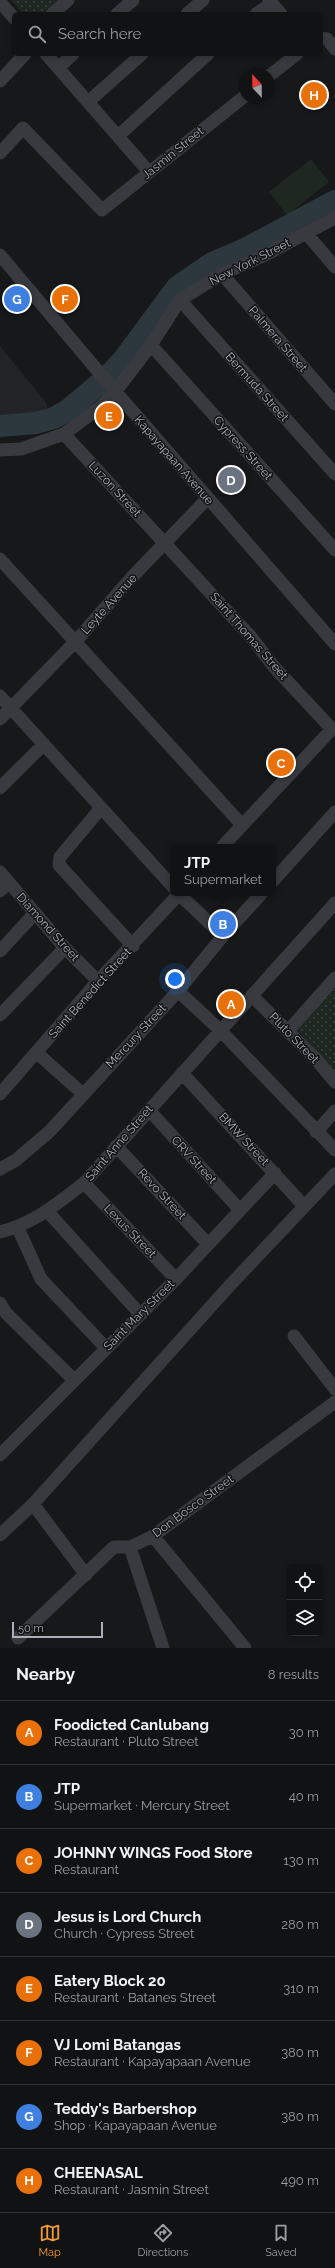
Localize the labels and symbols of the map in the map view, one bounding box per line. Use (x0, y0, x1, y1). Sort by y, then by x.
north arrow (239, 68, 275, 104)
pin: H (301, 80, 327, 110)
street label: Jasmin Street (139, 124, 207, 182)
street label: New York Street (207, 236, 293, 288)
pin: G (4, 284, 30, 314)
pin: F (52, 284, 78, 314)
street label: Palmera Street (246, 303, 310, 375)
street label: Bermuda Street (222, 350, 292, 424)
pin: E (96, 401, 122, 431)
street label: Kapayapaan Avenue (132, 413, 216, 507)
street label: Cypress Street (211, 413, 275, 483)
street label: Luzon Street (86, 459, 144, 519)
pin: D (218, 465, 244, 495)
street label: Leyte Avenue (78, 571, 140, 637)
street label: Saint Thomas Street (207, 589, 291, 683)
pin: C (268, 748, 294, 778)
street label: Diamond Street (14, 890, 82, 964)
pin: B (210, 909, 236, 939)
street label: Saint Benedict Street (46, 945, 134, 1041)
your location (165, 969, 185, 989)
pin: A (218, 989, 244, 1019)
street label: Mercury Street (103, 1001, 169, 1071)
street label: Pluto Street (266, 1010, 322, 1066)
street label: Saint Anne Street (82, 1102, 156, 1184)
street label: BMW Street (216, 1110, 272, 1168)
street label: CRV Street (168, 1133, 220, 1187)
street label: Revo Street (135, 1166, 189, 1222)
street label: Lexus Street (101, 1201, 159, 1261)
street label: Saint Mary Street (101, 1277, 177, 1353)
street label: Don Bosco Street (150, 1472, 236, 1540)
scale bar (12, 1620, 103, 1639)

